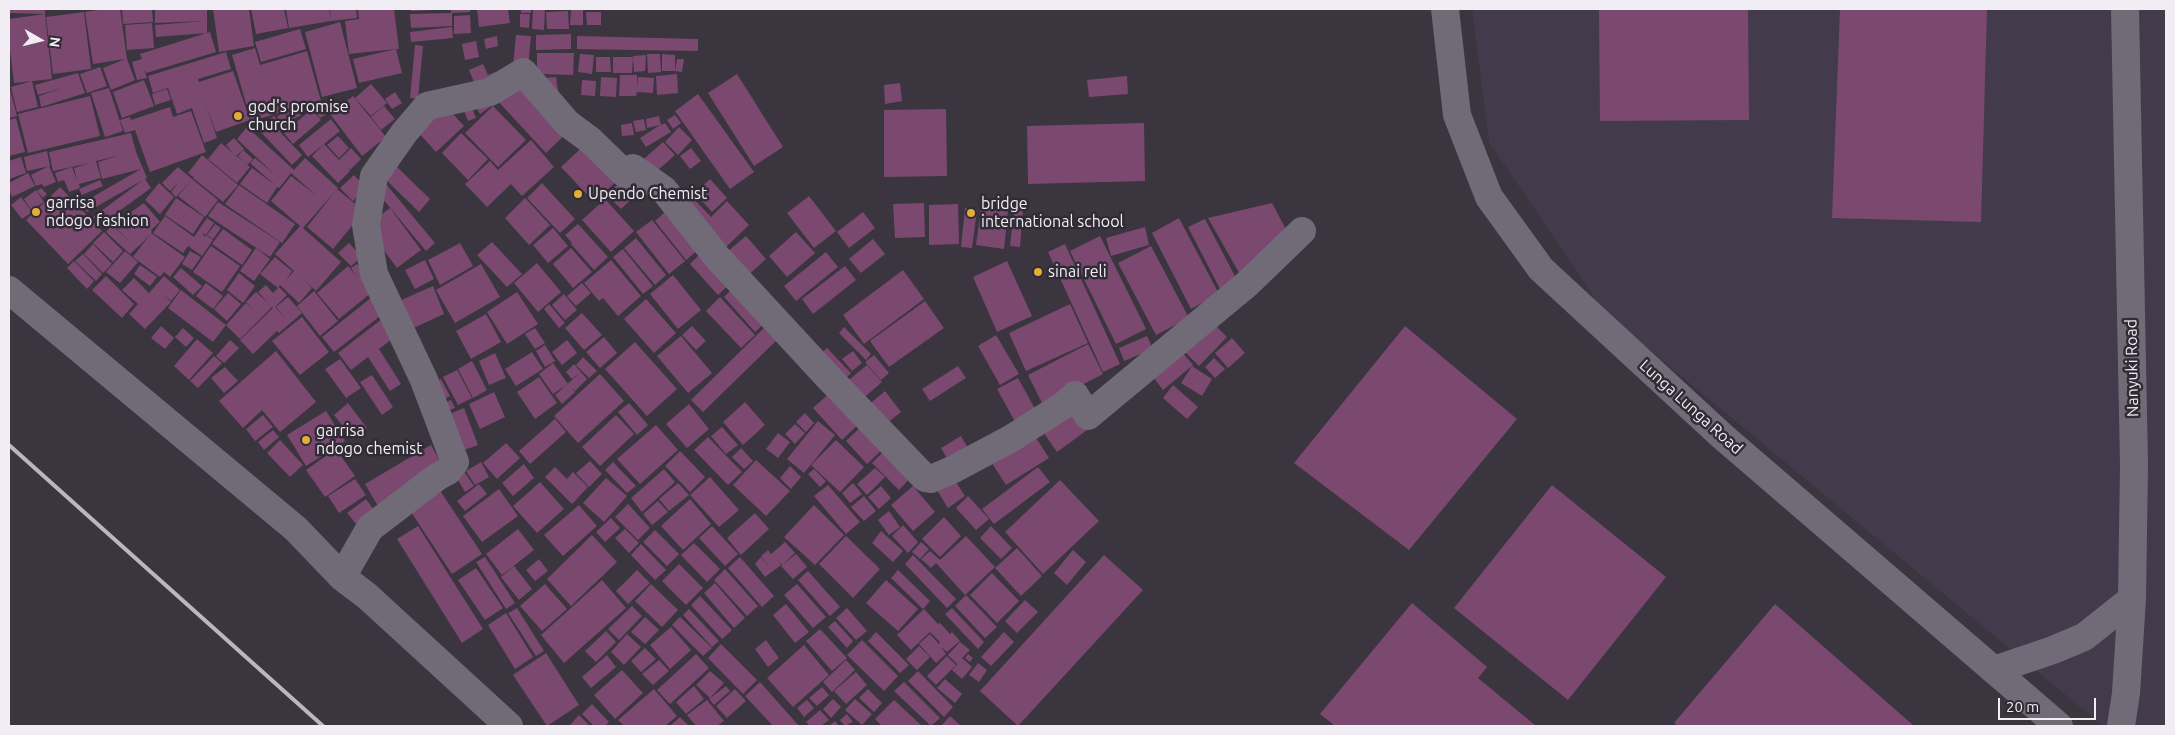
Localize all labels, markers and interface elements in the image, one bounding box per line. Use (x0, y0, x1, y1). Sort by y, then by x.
north arrow (15, 15, 65, 65)
text: N (46, 36, 64, 48)
place label: god's promise church (248, 97, 349, 135)
marker: god's promise church (232, 110, 244, 122)
place label: Upendo Chemist (588, 184, 707, 204)
marker: Upendo Chemist (572, 188, 584, 200)
place label: garrisa ndogo fashion (46, 193, 149, 231)
place label: bridge international school (981, 194, 1124, 232)
marker: garrisa ndogo fashion (30, 206, 42, 218)
marker: bridge international school (965, 207, 977, 219)
place label: sinai reli (1048, 262, 1107, 282)
marker: sinai reli (1032, 266, 1044, 278)
street label: Nanyuki Road (2122, 319, 2142, 417)
street label: Lunga Lunga Road (1636, 356, 1746, 458)
place label: garrisa ndogo chemist (316, 421, 422, 459)
marker: garrisa ndogo chemist (300, 434, 312, 446)
scale bar (2000, 688, 2098, 720)
text: 20 m (2006, 698, 2039, 715)

